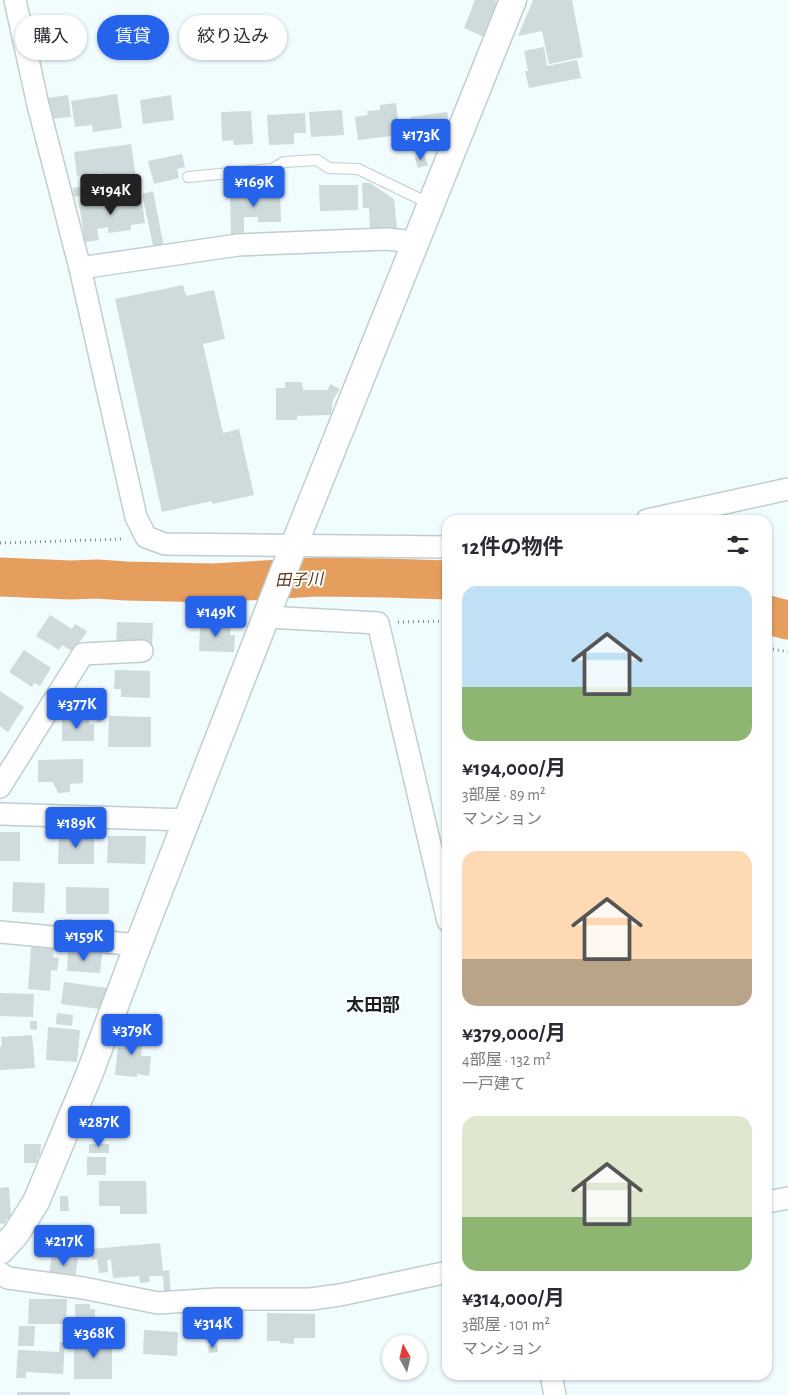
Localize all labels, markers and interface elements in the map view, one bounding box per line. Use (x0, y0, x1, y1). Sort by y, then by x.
chip: 購入 (15, 15, 87, 60)
chip: 賃貸 (97, 15, 169, 60)
chip: 絞り込み (179, 15, 287, 60)
pin: ¥173K (386, 119, 456, 161)
text: ¥173K (402, 127, 440, 143)
pin: ¥169K (219, 166, 289, 208)
pin: ¥194K (76, 174, 146, 216)
text: ¥169K (235, 174, 273, 190)
text: ¥194K (91, 182, 131, 198)
icon: filters (724, 531, 752, 559)
text: 12件の物件 (462, 537, 563, 558)
water label: 田子川 (275, 571, 325, 589)
pin: ¥149K (181, 596, 251, 638)
text: ¥149K (196, 604, 236, 620)
icon: home (562, 619, 652, 709)
pin: ¥377K (42, 688, 112, 730)
text: ¥377K (58, 696, 96, 712)
text: ¥194,000/月 (462, 758, 566, 779)
text: 3部屋 · 89 m² (462, 787, 546, 803)
pin: ¥189K (41, 806, 111, 849)
text: マンション (462, 811, 542, 827)
text: ¥189K (56, 815, 96, 831)
icon: home (562, 884, 652, 974)
pin: ¥159K (49, 920, 119, 962)
text: ¥159K (65, 928, 103, 944)
district label: 太田部 (346, 995, 400, 1015)
pin: ¥379K (97, 1014, 167, 1056)
text: ¥379K (112, 1022, 152, 1038)
text: ¥379,000/月 (462, 1023, 566, 1044)
text: 4部屋 · 132 m² (462, 1052, 551, 1068)
text: 一戸建て (462, 1076, 526, 1092)
pin: ¥287K (64, 1106, 134, 1148)
text: ¥287K (79, 1114, 119, 1130)
icon: home (562, 1149, 652, 1239)
pin: ¥217K (29, 1224, 99, 1267)
text: ¥217K (45, 1233, 83, 1249)
text: ¥314,000/月 (462, 1288, 565, 1309)
pin: ¥314K (178, 1306, 248, 1349)
text: ¥314K (194, 1315, 232, 1331)
pin: ¥368K (59, 1316, 129, 1359)
text: 3部屋 · 101 m² (462, 1317, 550, 1333)
text: ¥368K (74, 1325, 114, 1341)
north arrow (382, 1335, 428, 1380)
map controls (382, 1335, 427, 1380)
text: マンション (462, 1341, 542, 1357)

